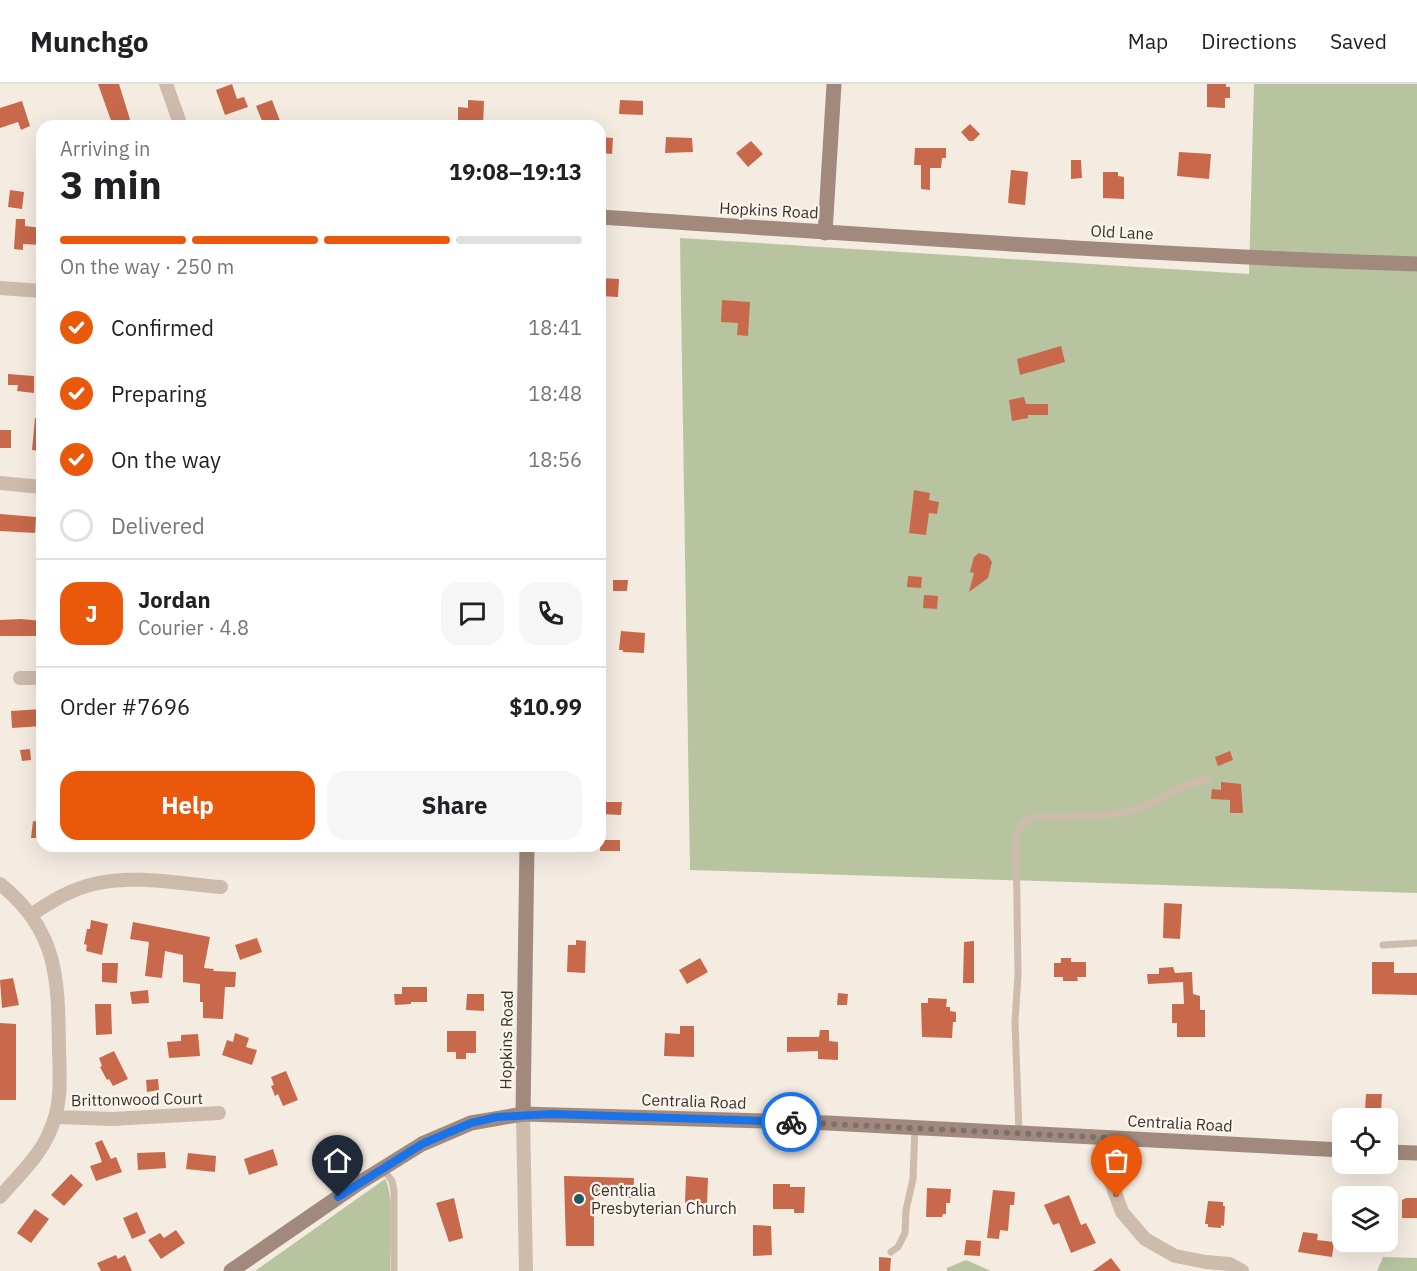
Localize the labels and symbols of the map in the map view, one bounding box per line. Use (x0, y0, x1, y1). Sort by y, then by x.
street label: Hopkins Road (719, 197, 819, 223)
street label: Old Lane (1090, 220, 1154, 244)
street label: Hopkins Road (495, 990, 517, 1090)
street label: Brittonwood Court (71, 1088, 203, 1110)
street label: Centralia Road (641, 1089, 747, 1113)
courier (761, 1092, 821, 1152)
street label: Centralia Road (1127, 1110, 1233, 1136)
pin (312, 1135, 363, 1197)
pin (1091, 1135, 1142, 1197)
place label: Centralia Presbyterian Church (591, 1180, 737, 1218)
marker: Centralia Presbyterian Church (572, 1192, 586, 1206)

